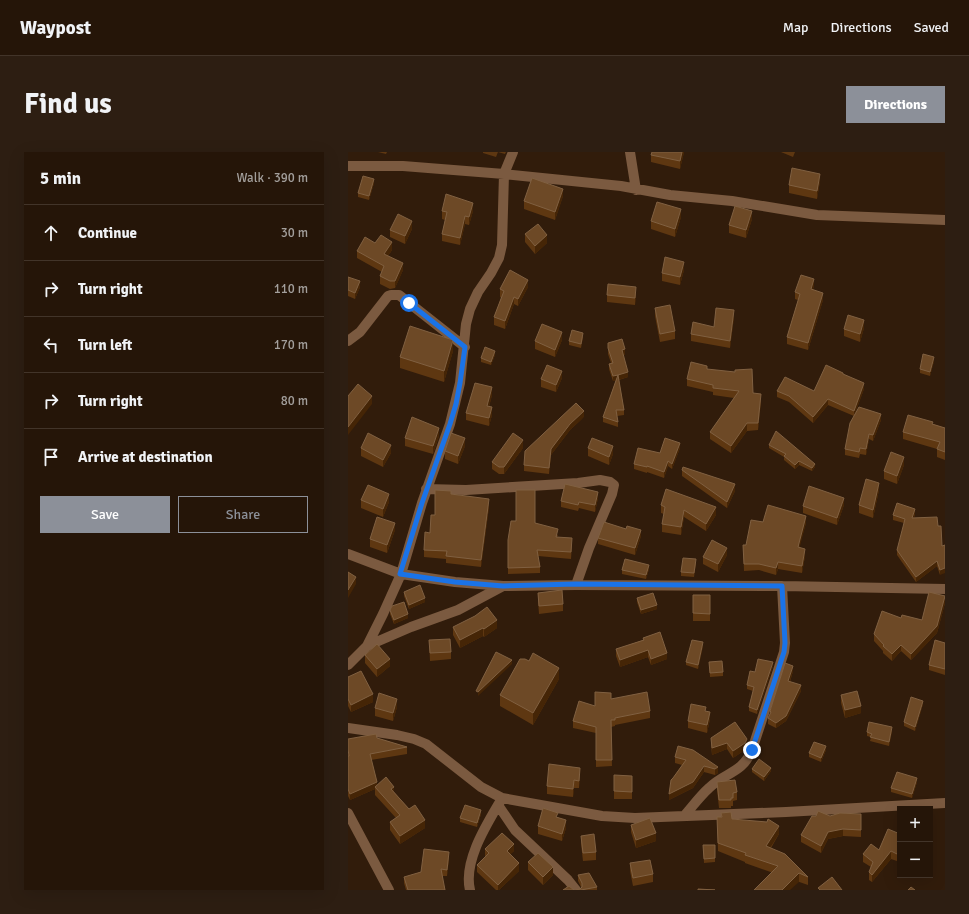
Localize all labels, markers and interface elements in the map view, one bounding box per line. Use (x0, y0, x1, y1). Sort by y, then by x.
text: Waypost (20, 16, 91, 40)
text: Map (783, 19, 809, 36)
text: Directions (831, 19, 892, 36)
text: Saved (914, 19, 949, 36)
button: Directions (846, 86, 945, 123)
text: Find us (24, 87, 112, 121)
text: 5 min (40, 168, 81, 189)
text: Walk · 390 m (237, 170, 308, 186)
icon: ahead (40, 222, 62, 244)
text: Continue (78, 224, 137, 242)
text: 30 m (281, 225, 308, 241)
icon: right (40, 278, 62, 300)
text: Turn right (78, 280, 143, 298)
text: 110 m (274, 281, 308, 297)
route start (400, 294, 418, 312)
icon: left (40, 334, 62, 356)
text: Turn left (78, 336, 132, 354)
text: 170 m (274, 337, 308, 353)
icon: right (40, 390, 62, 412)
text: Turn right (78, 392, 143, 410)
text: 80 m (281, 393, 308, 409)
icon: arrive (40, 446, 62, 468)
text: Arrive at destination (78, 448, 213, 466)
button: Save (40, 496, 170, 533)
button: Share (178, 496, 308, 533)
route end (743, 741, 761, 759)
map controls (897, 806, 933, 878)
button: + (897, 806, 933, 842)
button: − (897, 842, 933, 878)

